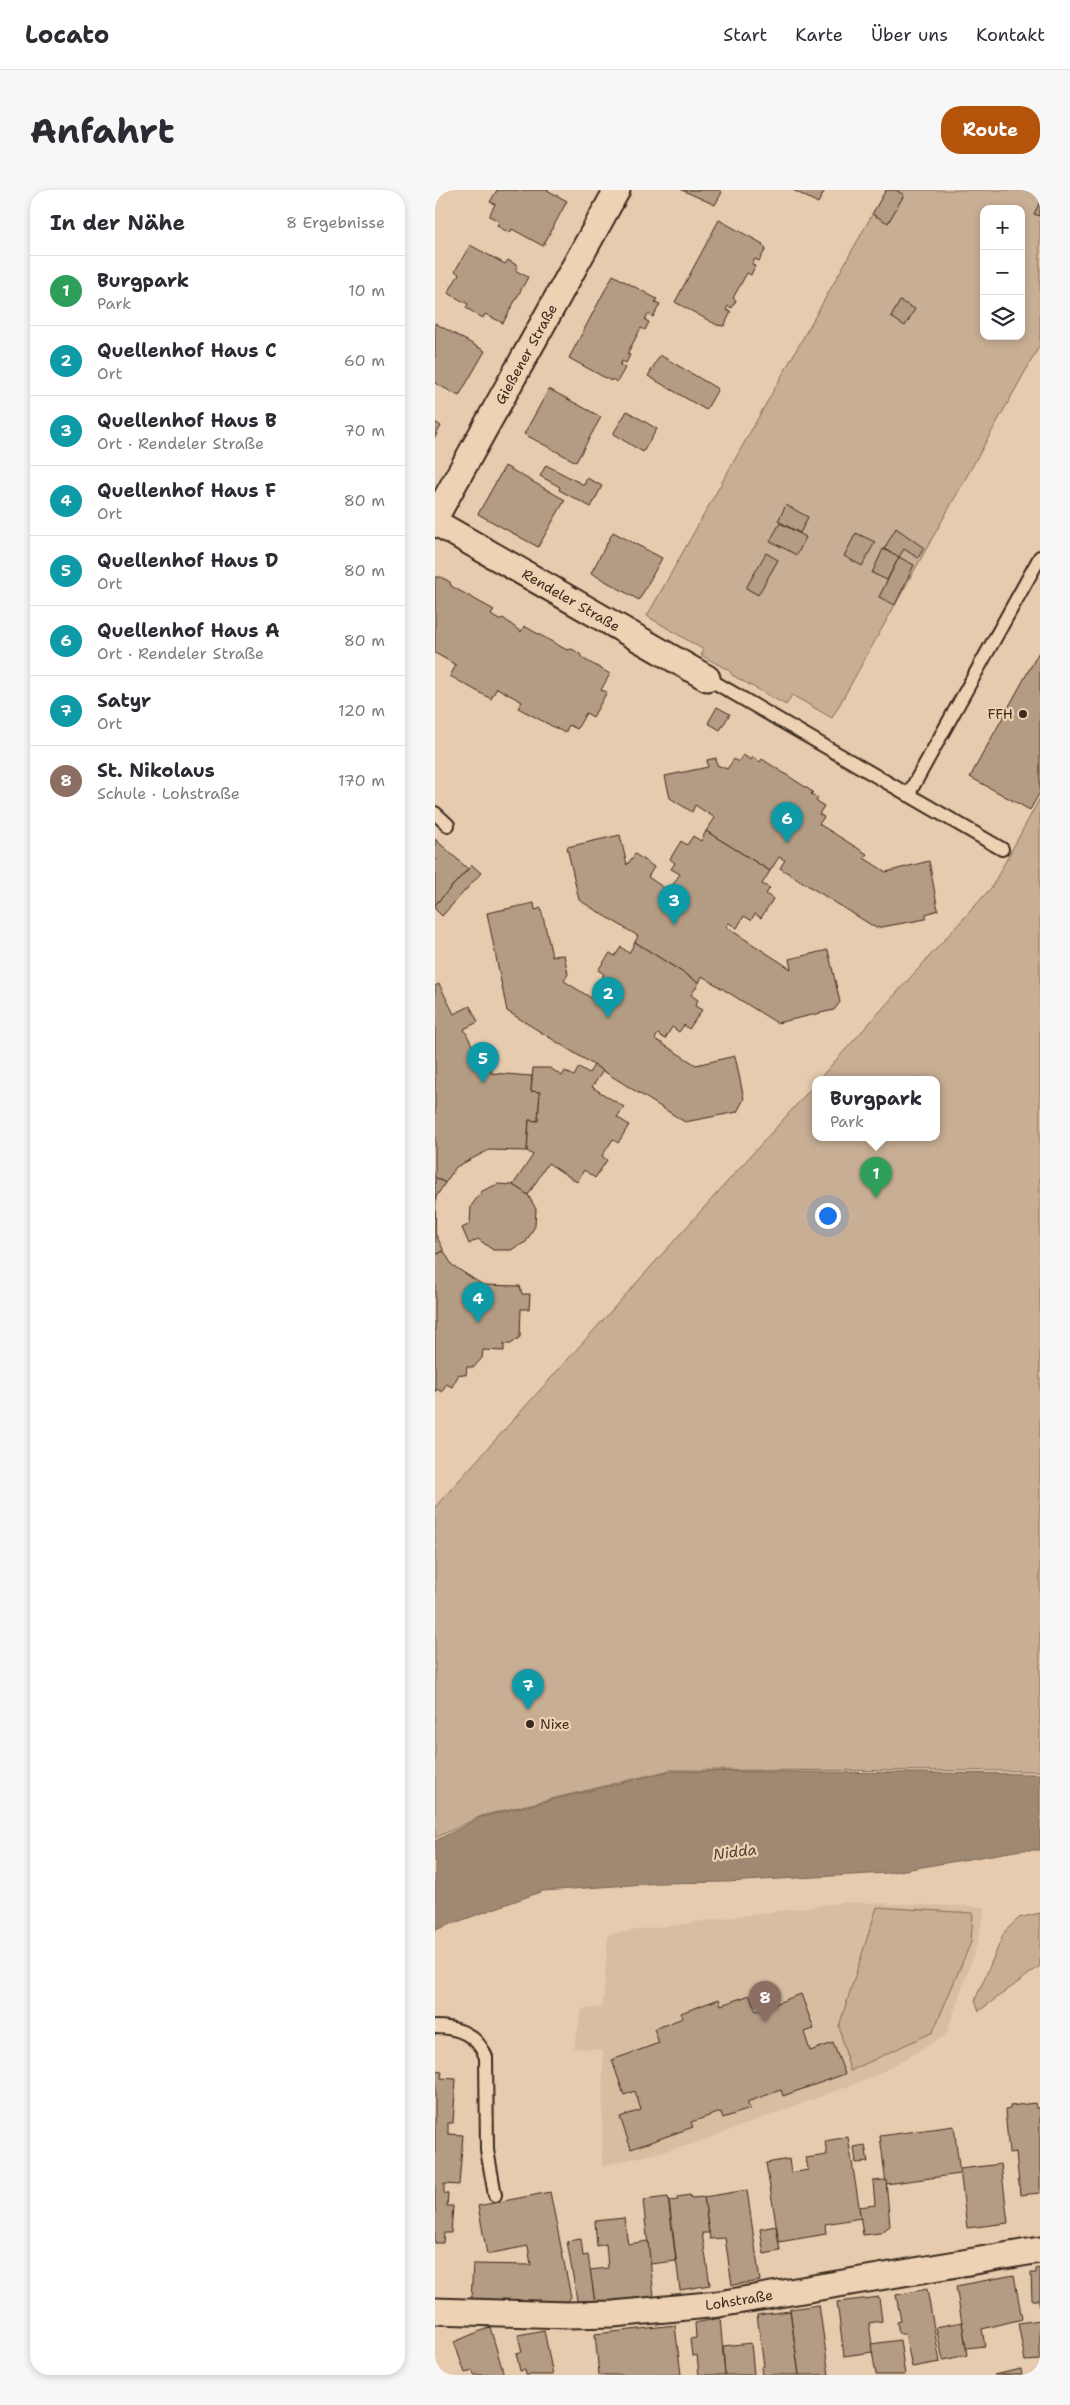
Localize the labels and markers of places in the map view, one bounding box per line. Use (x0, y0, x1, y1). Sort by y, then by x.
place label: FFH (987, 705, 1013, 723)
marker: FFH (1017, 708, 1029, 720)
pin: 6 (771, 802, 803, 843)
pin: 3 (658, 884, 690, 925)
pin: 2 (592, 977, 624, 1018)
pin: 5 (467, 1042, 499, 1083)
pin: 1 (860, 1157, 892, 1198)
pin: 4 (462, 1282, 494, 1323)
pin: 7 (512, 1669, 544, 1710)
place label: Nixe (540, 1715, 570, 1733)
marker: Nixe (524, 1718, 536, 1730)
pin: 8 (749, 1981, 781, 2022)

